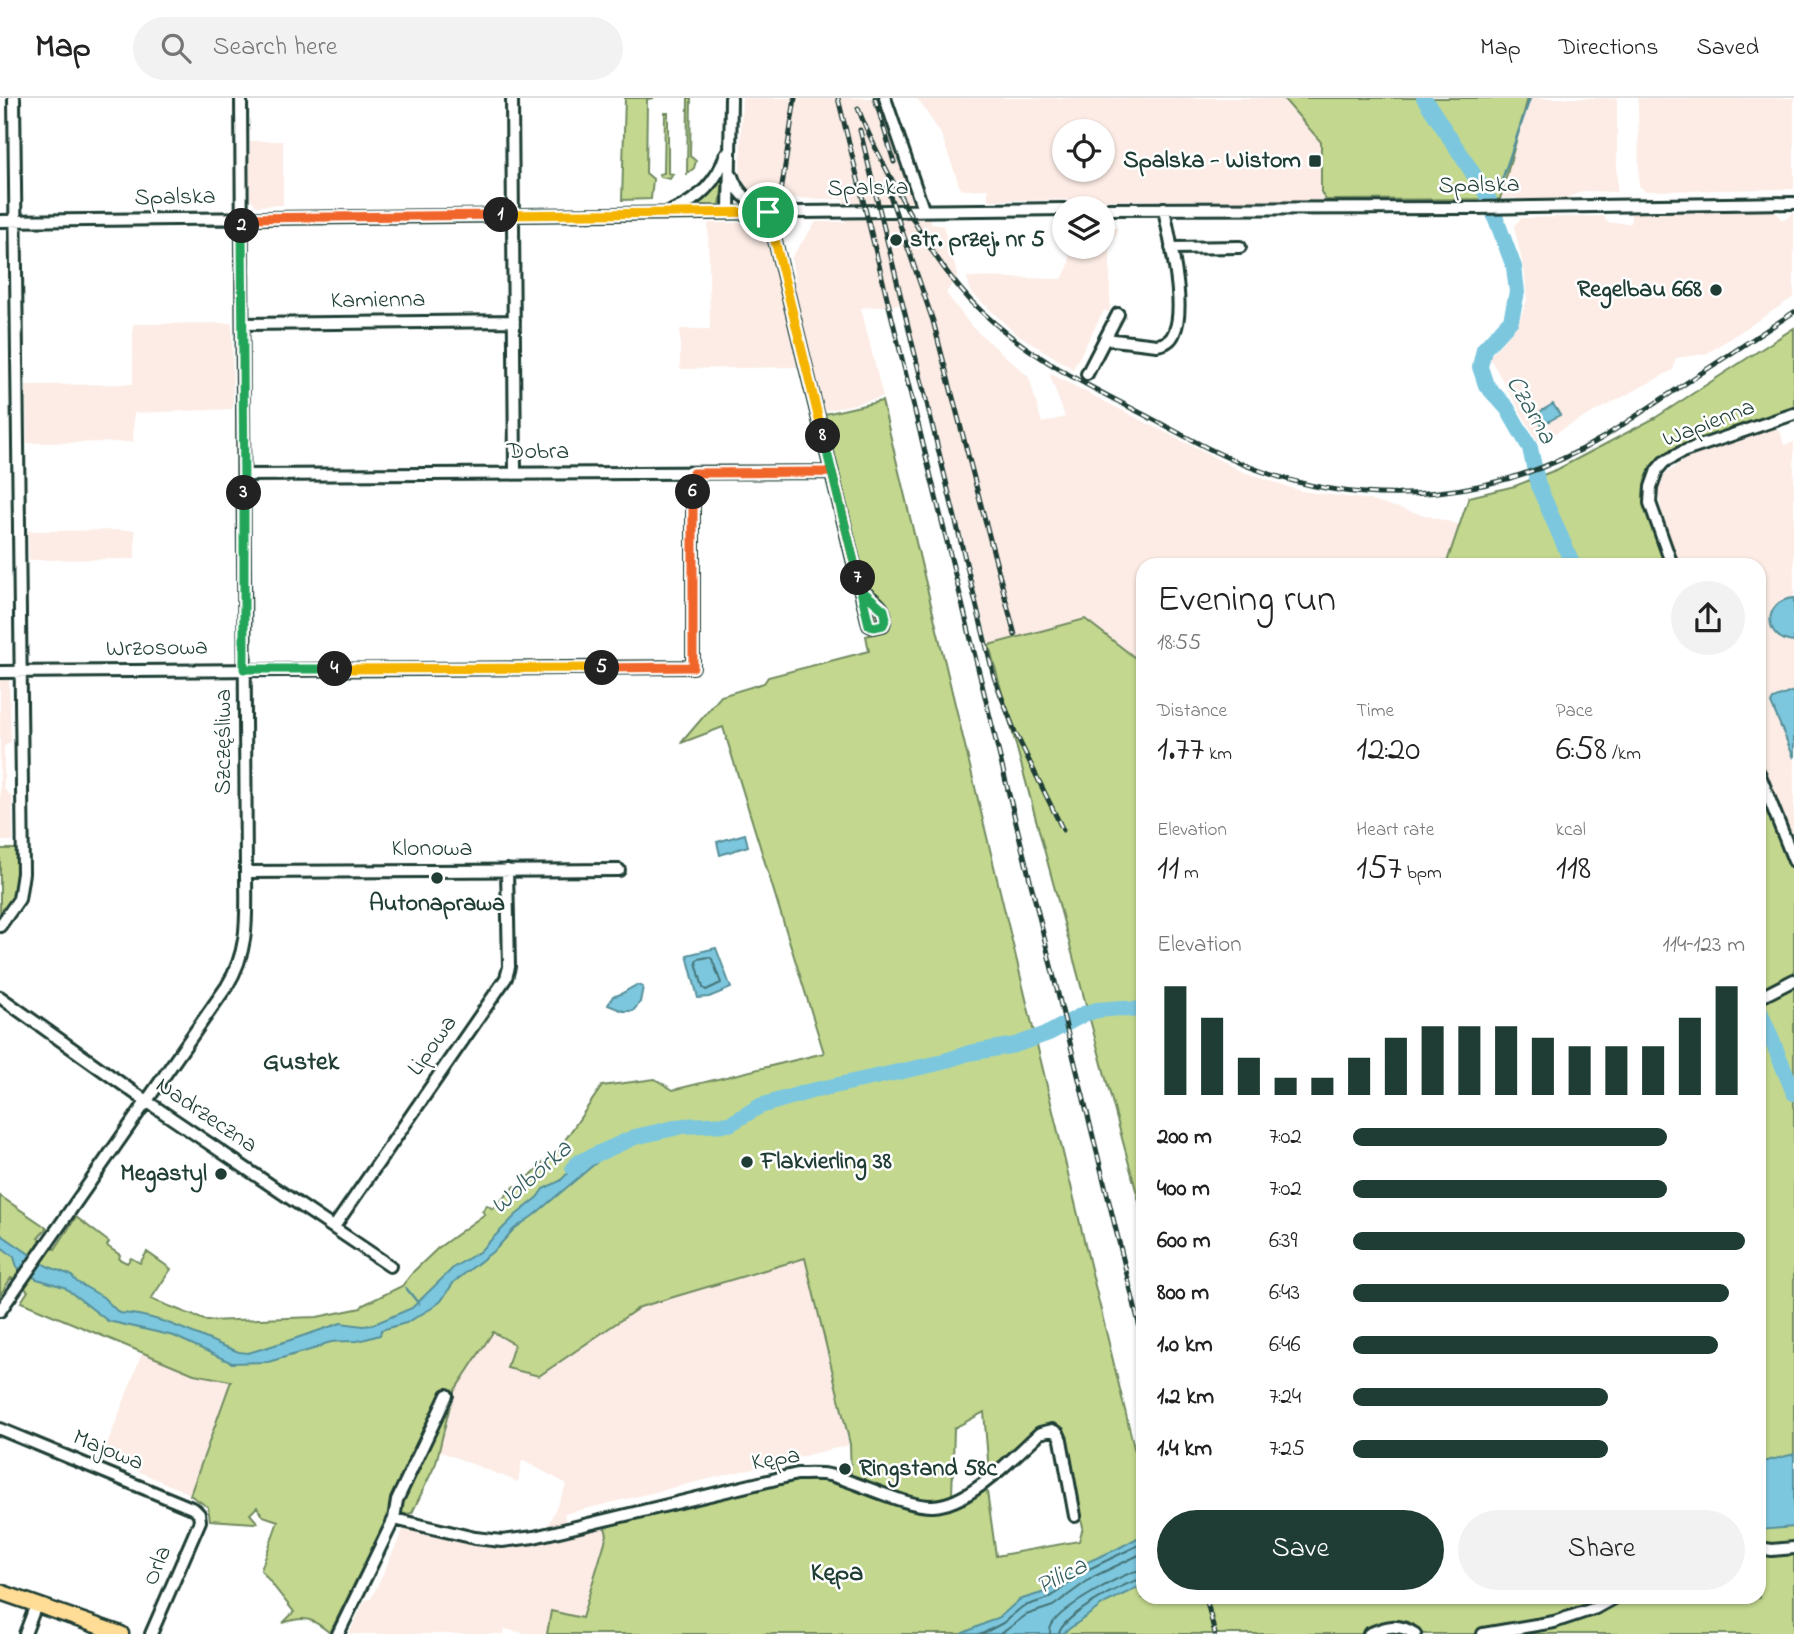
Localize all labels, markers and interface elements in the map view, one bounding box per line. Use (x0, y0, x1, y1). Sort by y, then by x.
search box (133, 17, 623, 80)
text: Map (35, 24, 91, 72)
icon: search (157, 29, 195, 67)
text: Search here (213, 29, 337, 67)
text: Map (1480, 31, 1521, 66)
text: Directions (1559, 31, 1658, 66)
text: Saved (1696, 31, 1759, 66)
map controls (1052, 119, 1115, 259)
button: locate (1052, 119, 1115, 182)
place label: Spalska - Wistom (1123, 144, 1301, 179)
marker: Spalska - Wistom (1307, 153, 1323, 169)
street label: Spalska (1438, 168, 1520, 204)
street label: Spalska (827, 171, 909, 207)
street label: Spalska (134, 180, 216, 216)
pin (738, 182, 798, 242)
icon: arrive (749, 193, 787, 231)
button: layers (1052, 196, 1115, 259)
pin: 1 (484, 198, 518, 232)
text: 1 (497, 201, 504, 228)
pin: 2 (224, 208, 260, 244)
text: 2 (237, 212, 246, 239)
place label: str. przej. nr 5 (910, 223, 1045, 258)
marker: str. przej. nr 5 (888, 232, 904, 248)
place label: Regelbau 668 (1577, 273, 1702, 309)
marker: Regelbau 668 (1708, 282, 1724, 298)
street label: Kamienna (330, 283, 426, 319)
water label: Czarna (1495, 368, 1565, 452)
street label: Wapienna (1658, 390, 1760, 458)
pin: 8 (806, 418, 840, 454)
text: 8 (819, 422, 826, 449)
street label: Dobra (506, 435, 569, 470)
pin: 6 (676, 474, 710, 510)
pin: 3 (226, 476, 262, 510)
text: 6 (688, 478, 697, 505)
text: 3 (240, 479, 247, 506)
pin: 7 (840, 560, 876, 596)
text: 7 (854, 564, 861, 591)
text: Evening run (1157, 573, 1336, 629)
button: share (1671, 581, 1745, 655)
text: 18:55 (1157, 627, 1201, 660)
street label: Wrzosowa (106, 631, 208, 667)
pin: 5 (584, 650, 620, 686)
pin: 4 (318, 652, 352, 686)
text: 5 (596, 654, 607, 681)
text: 4 (331, 655, 338, 682)
street label: Szczęśliwa (207, 689, 242, 795)
text: Distance (1157, 698, 1227, 725)
text: Time (1356, 698, 1394, 725)
text: Pace (1556, 698, 1593, 725)
text: 1.77 (1157, 725, 1204, 776)
text: 12:20 (1356, 725, 1420, 776)
text: 6:58 (1556, 725, 1607, 776)
text: km (1204, 741, 1232, 768)
text: /km (1607, 741, 1641, 768)
text: Elevation (1157, 817, 1227, 844)
text: Heart rate (1356, 817, 1434, 844)
text: kcal (1556, 817, 1586, 844)
street label: Klonowa (391, 832, 473, 867)
text: 11 (1157, 844, 1179, 895)
text: 157 (1356, 844, 1402, 895)
text: 118 (1556, 844, 1591, 895)
text: m (1179, 860, 1199, 887)
text: bpm (1402, 860, 1442, 887)
marker: Autonaprawa (429, 870, 445, 886)
place label: Autonaprawa (369, 887, 505, 922)
text: Elevation (1157, 929, 1242, 962)
text: 114–123 m (1662, 929, 1745, 962)
street label: Lipowa (399, 1008, 467, 1084)
district label: Gustek (263, 1044, 340, 1082)
street label: Nadrzeczna (148, 1069, 264, 1163)
text: 200 m (1157, 1121, 1212, 1154)
text: 7:02 (1269, 1121, 1302, 1154)
water label: Wolbórka (483, 1131, 582, 1224)
place label: Flakvierling 38 (760, 1145, 892, 1181)
marker: Flakvierling 38 (739, 1154, 755, 1170)
place label: Megastyl (120, 1157, 207, 1193)
marker: Megastyl (213, 1166, 229, 1182)
text: 400 m (1157, 1173, 1210, 1206)
text: 7:02 (1269, 1173, 1302, 1206)
text: 600 m (1157, 1225, 1211, 1258)
text: 6:39 (1269, 1225, 1298, 1258)
text: 800 m (1157, 1277, 1209, 1310)
text: 6:43 (1269, 1277, 1300, 1310)
text: 1.0 km (1157, 1329, 1213, 1362)
text: 6:46 (1269, 1329, 1301, 1362)
text: 1.2 km (1157, 1381, 1214, 1414)
text: 7:24 (1269, 1381, 1301, 1414)
street label: Majowa (67, 1421, 149, 1481)
text: 1.4 km (1157, 1433, 1212, 1466)
text: 7:25 (1269, 1433, 1305, 1466)
street label: Kępa (749, 1439, 803, 1481)
place label: Ringstand 58c (859, 1452, 999, 1488)
marker: Ringstand 58c (837, 1461, 853, 1477)
button: Save (1157, 1510, 1444, 1590)
button: Share (1458, 1510, 1745, 1590)
street label: Orla (134, 1541, 182, 1591)
water label: Pilica (1030, 1548, 1095, 1606)
district label: Kępa (811, 1555, 863, 1593)

